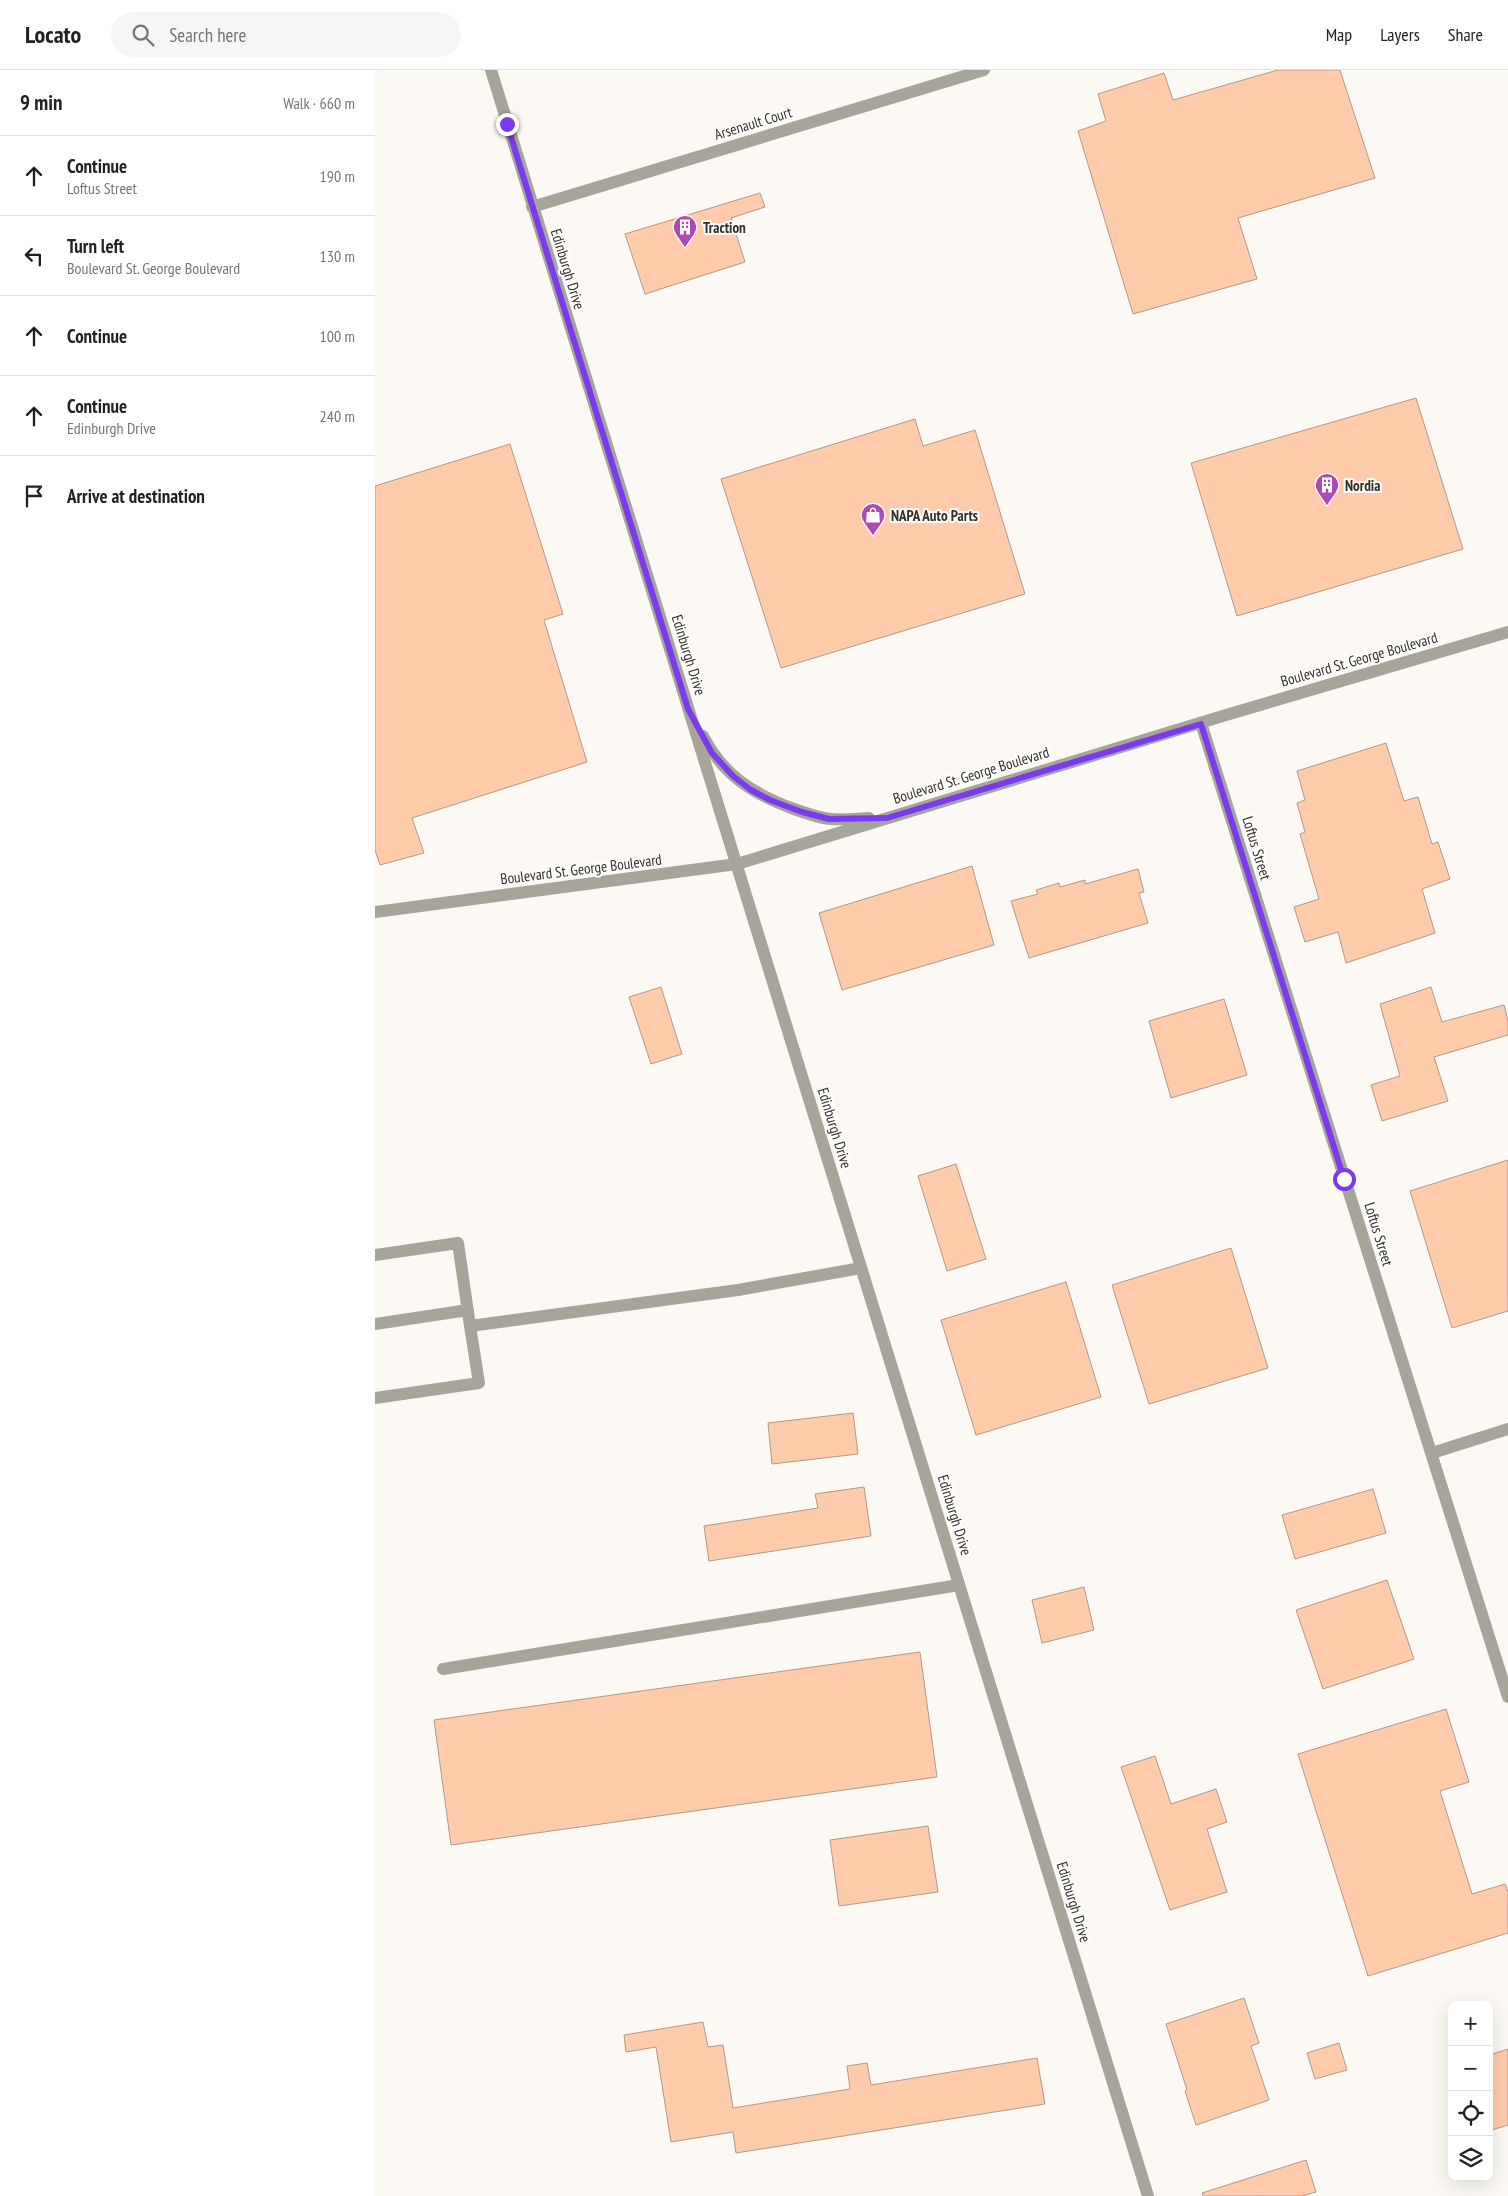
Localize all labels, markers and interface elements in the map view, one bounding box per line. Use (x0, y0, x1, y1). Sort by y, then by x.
search box (111, 12, 461, 57)
text: Locato (25, 19, 81, 50)
icon: search (129, 21, 157, 49)
text: Search here (169, 23, 246, 47)
text: Map (1326, 23, 1352, 46)
text: Layers (1380, 23, 1420, 46)
text: Share (1448, 23, 1483, 46)
text: 9 min (20, 89, 62, 116)
text: Walk · 660 m (283, 93, 355, 113)
street label: Arsenault Court (712, 102, 794, 144)
route end (496, 113, 519, 136)
text: Continue (67, 154, 127, 178)
icon: ahead (20, 162, 48, 190)
text: 190 m (320, 166, 355, 186)
text: Loftus Street (67, 178, 137, 198)
building icon: Traction (672, 214, 698, 248)
place label: Traction (703, 218, 746, 237)
street label: Edinburgh Drive (547, 226, 589, 312)
text: Turn left (67, 234, 124, 258)
icon: left (20, 242, 48, 270)
text: 130 m (320, 246, 355, 266)
text: Boulevard St. George Boulevard (67, 258, 240, 278)
icon: ahead (20, 322, 48, 350)
text: Continue (67, 324, 127, 348)
text: 100 m (320, 326, 355, 346)
text: Continue (67, 394, 127, 418)
icon: ahead (20, 402, 48, 430)
text: 240 m (320, 406, 355, 426)
text: Edinburgh Drive (67, 418, 156, 438)
building icon: Nordia (1314, 472, 1340, 506)
place label: Nordia (1345, 476, 1380, 495)
icon: arrive (20, 482, 48, 510)
text: Arrive at destination (67, 484, 205, 508)
shop icon: NAPA Auto Parts (860, 502, 886, 536)
place label: NAPA Auto Parts (891, 506, 978, 525)
street label: Edinburgh Drive (668, 612, 710, 698)
street label: Boulevard St. George Boulevard (1278, 627, 1440, 691)
street label: Boulevard St. George Boulevard (891, 742, 1051, 808)
street label: Loftus Street (1238, 814, 1276, 882)
street label: Boulevard St. George Boulevard (499, 850, 663, 888)
street label: Edinburgh Drive (814, 1085, 856, 1171)
route start (1333, 1168, 1356, 1191)
street label: Loftus Street (1360, 1200, 1398, 1268)
street label: Edinburgh Drive (934, 1472, 976, 1558)
street label: Edinburgh Drive (1053, 1859, 1095, 1945)
map controls (1448, 2001, 1493, 2181)
button: + (1448, 2001, 1493, 2046)
button: − (1448, 2046, 1493, 2091)
button: locate (1448, 2091, 1493, 2136)
button: layers (1448, 2136, 1493, 2181)

